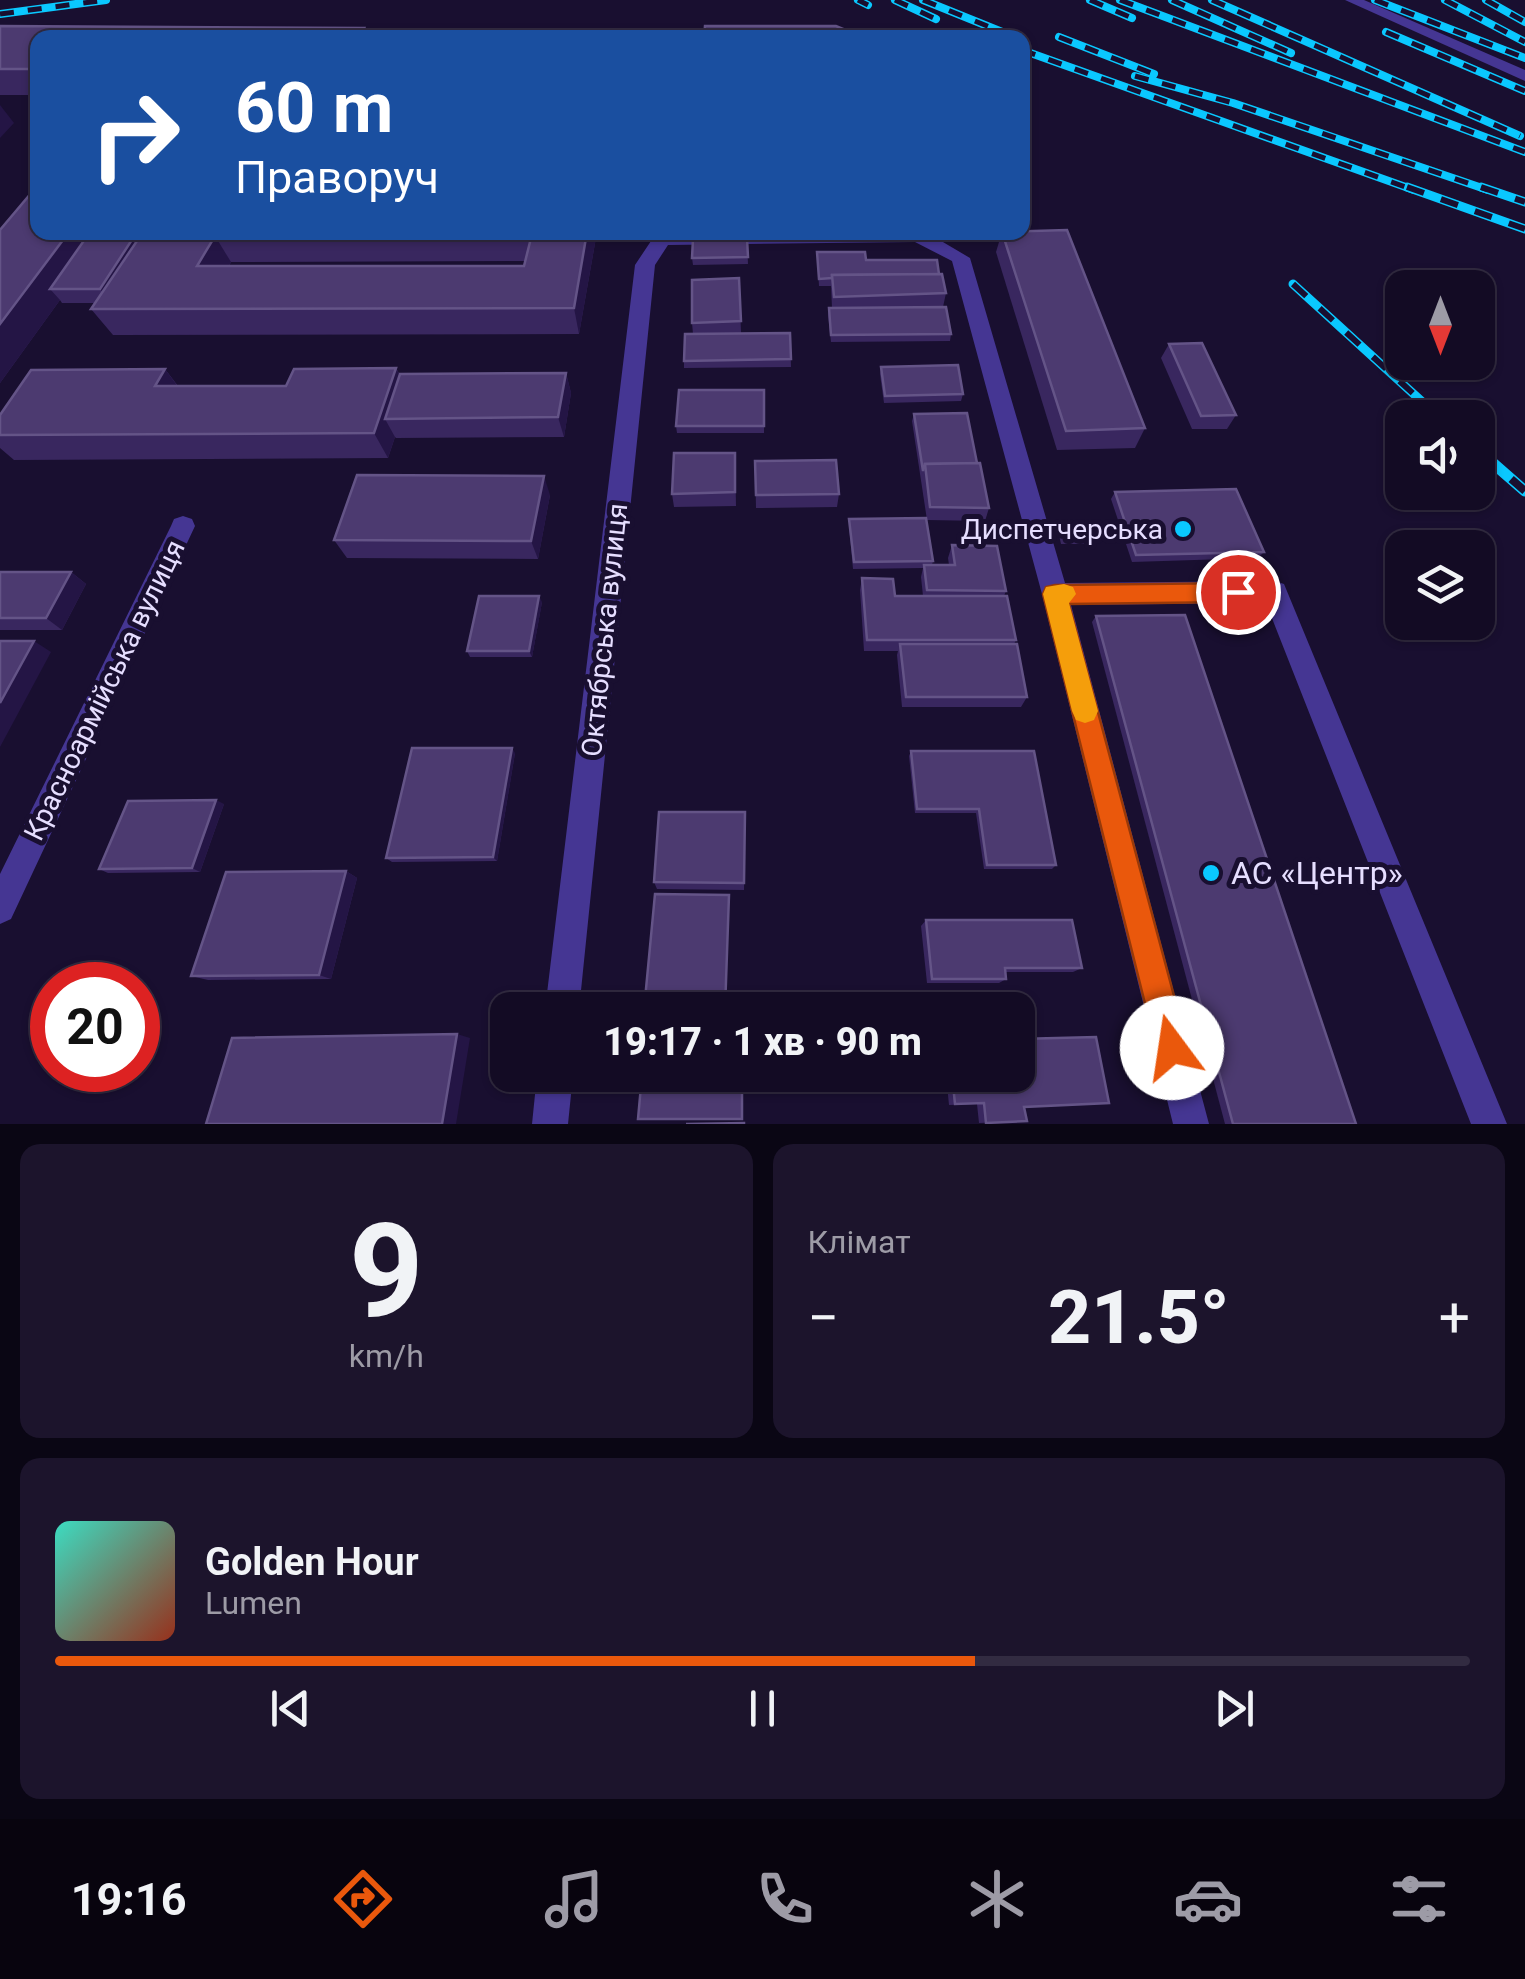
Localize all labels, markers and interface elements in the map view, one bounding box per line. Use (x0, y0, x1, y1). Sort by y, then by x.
text: 60 m (235, 67, 393, 149)
icon: right (70, 70, 200, 200)
text: Праворуч (235, 151, 439, 204)
north arrow (1385, 270, 1495, 380)
map controls (1385, 270, 1495, 640)
button: sound (1385, 400, 1495, 510)
street label: Октябрська вулиця (575, 502, 634, 758)
place label: Диспетчерська (961, 513, 1163, 546)
marker: Диспетчерська (1172, 518, 1194, 540)
button: layers (1385, 530, 1495, 640)
street label: Красноармійська вулиця (17, 535, 192, 846)
pin (1196, 550, 1281, 635)
icon: arrive (1211, 565, 1266, 620)
place label: АС «Центр» (1231, 854, 1403, 892)
marker: АС «Центр» (1200, 862, 1222, 884)
speed limit sign: 20 (30, 962, 160, 1092)
position arrow (1120, 996, 1224, 1100)
text: 19:17 · 1 хв · 90 m (603, 1020, 922, 1064)
text: 9 (349, 1195, 424, 1348)
text: Клімат (808, 1223, 911, 1261)
text: 21.5° (1048, 1273, 1230, 1361)
text: − (808, 1286, 839, 1350)
text: + (1439, 1286, 1470, 1350)
text: km/h (349, 1337, 424, 1375)
text: Golden Hour (205, 1540, 419, 1584)
text: Lumen (205, 1584, 302, 1622)
icon: previous (263, 1681, 318, 1736)
icon: pause (735, 1681, 790, 1736)
icon: next (1207, 1681, 1262, 1736)
icon: directions (328, 1864, 398, 1934)
icon: music (539, 1864, 609, 1934)
icon: phone (750, 1864, 820, 1934)
icon: climate (962, 1864, 1032, 1934)
icon: car (1173, 1864, 1243, 1934)
icon: filters (1384, 1864, 1454, 1934)
text: 19:16 (71, 1873, 187, 1926)

